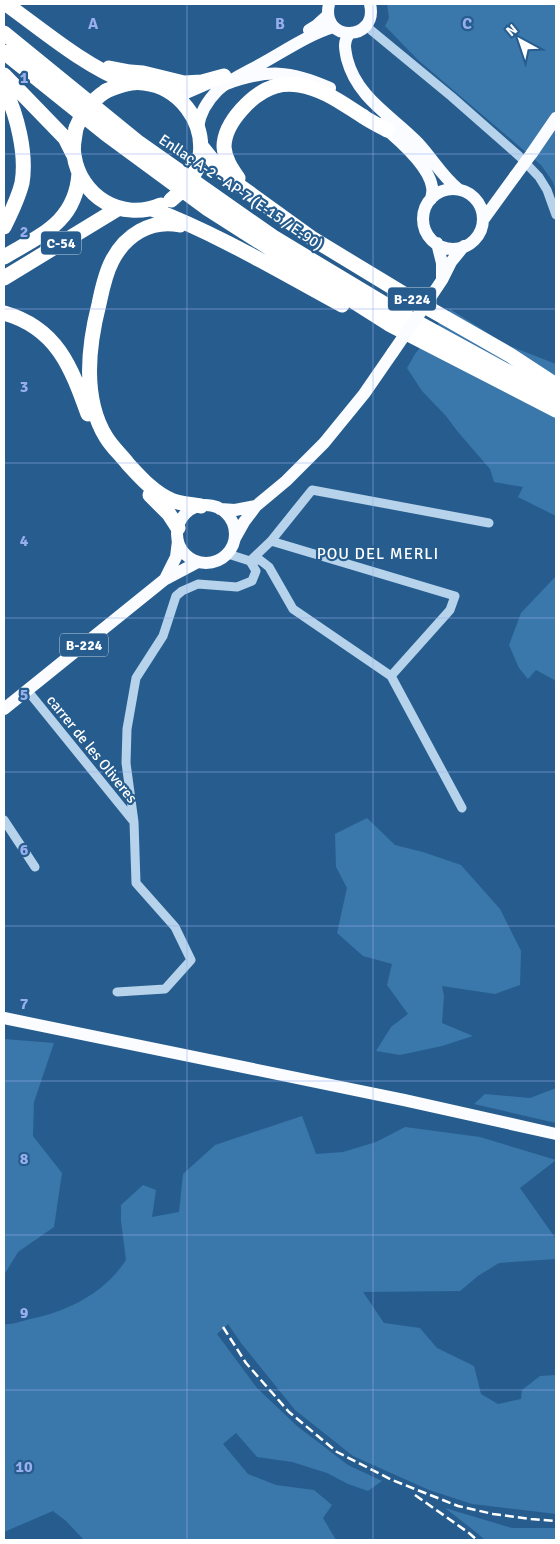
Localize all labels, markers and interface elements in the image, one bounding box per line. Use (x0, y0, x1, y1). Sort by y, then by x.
text: A (88, 14, 99, 34)
text: B (275, 14, 285, 34)
text: C (462, 14, 472, 34)
north arrow (495, 15, 545, 65)
text: N (503, 21, 521, 40)
text: 1 (20, 68, 29, 88)
street label: Enllaç A-2 - AP-7 (E-15 / E-90) (156, 130, 326, 254)
text: 2 (20, 222, 28, 242)
road number: C-54 (41, 232, 81, 254)
road number: B-224 (388, 288, 436, 310)
text: 3 (20, 377, 28, 397)
text: 4 (20, 531, 29, 551)
district label: POU DEL MERLI (317, 544, 439, 564)
road number: B-224 (60, 634, 108, 656)
text: 5 (20, 685, 28, 705)
street label: carrer de les Oliveres (43, 691, 141, 807)
text: 6 (20, 840, 29, 860)
text: 7 (20, 994, 29, 1014)
text: 8 (20, 1149, 29, 1169)
text: 9 (20, 1303, 29, 1323)
text: 10 (15, 1457, 33, 1477)

